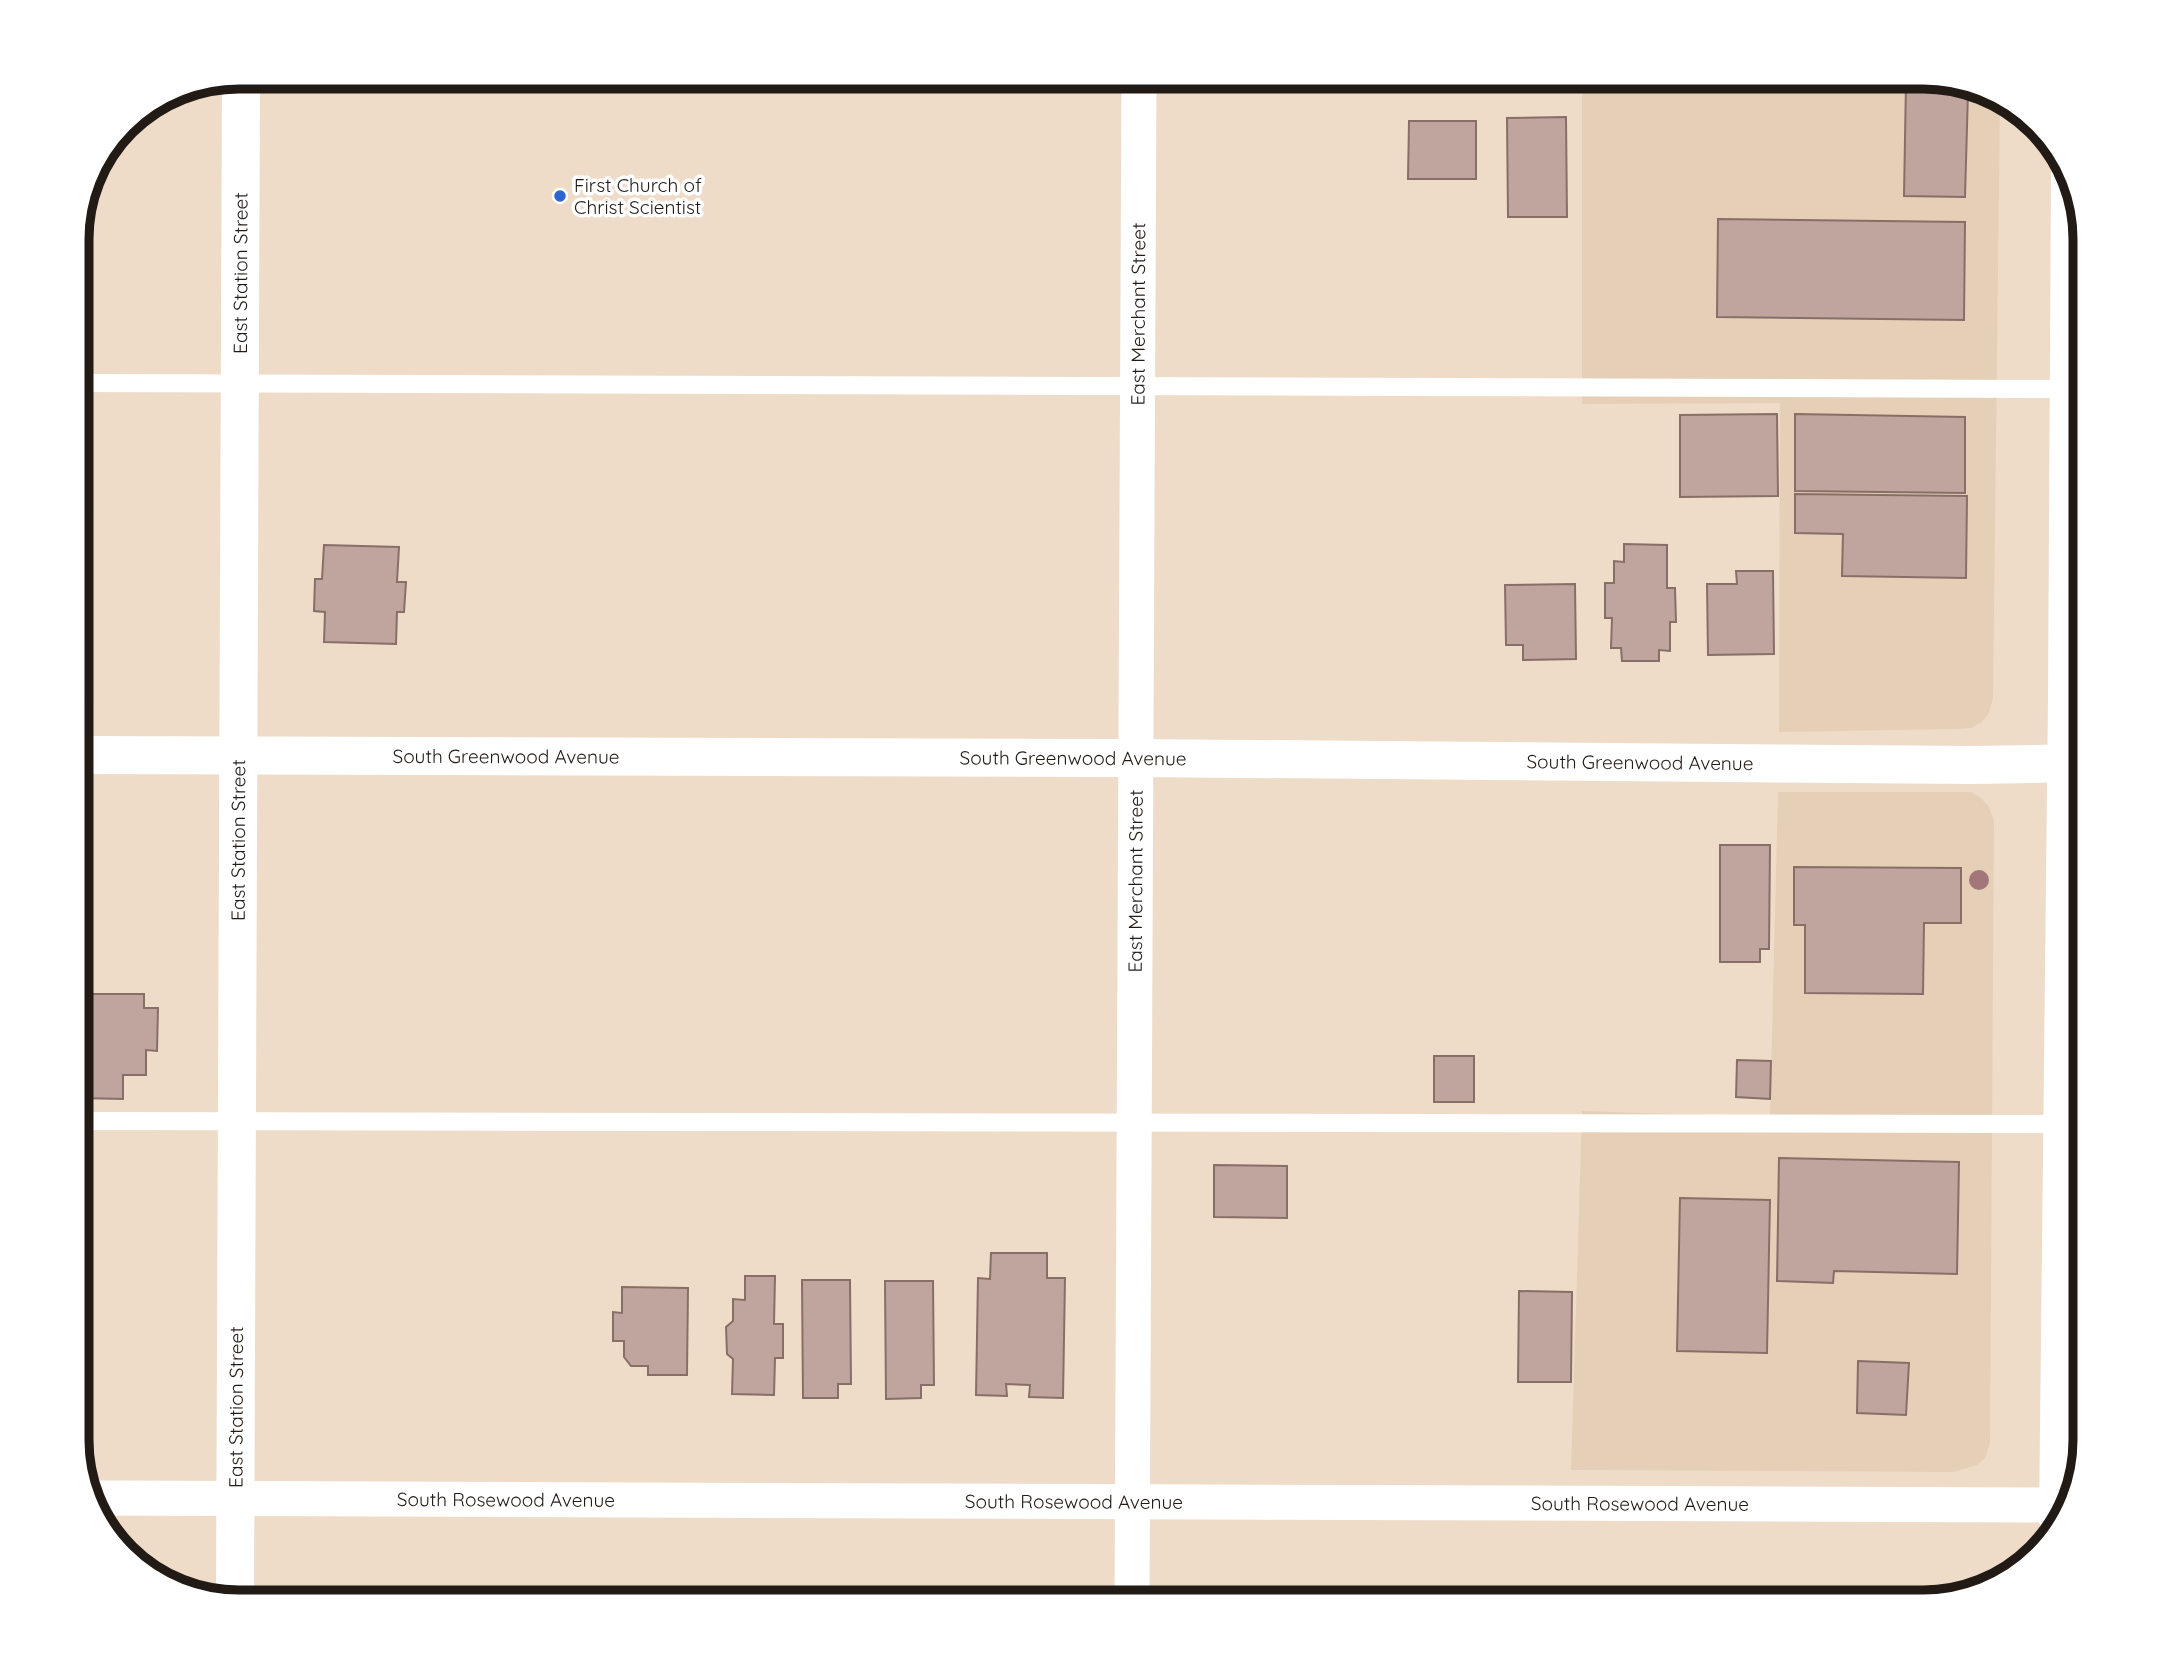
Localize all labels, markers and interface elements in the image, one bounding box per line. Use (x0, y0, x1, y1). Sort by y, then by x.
place label: First Church of Christ Scientist (574, 173, 702, 219)
marker: First Church of Christ Scientist (552, 188, 568, 204)
street label: East Station Street (228, 192, 253, 354)
street label: East Merchant Street (1125, 222, 1150, 406)
street label: South Greenwood Avenue (392, 744, 620, 769)
street label: South Greenwood Avenue (959, 745, 1187, 770)
street label: South Greenwood Avenue (1526, 749, 1754, 775)
street label: East Station Street (226, 759, 250, 921)
street label: East Merchant Street (1123, 789, 1148, 973)
street label: East Station Street (223, 1326, 248, 1488)
street label: South Rosewood Avenue (397, 1487, 615, 1512)
street label: South Rosewood Avenue (965, 1489, 1183, 1514)
street label: South Rosewood Avenue (1531, 1491, 1749, 1516)

